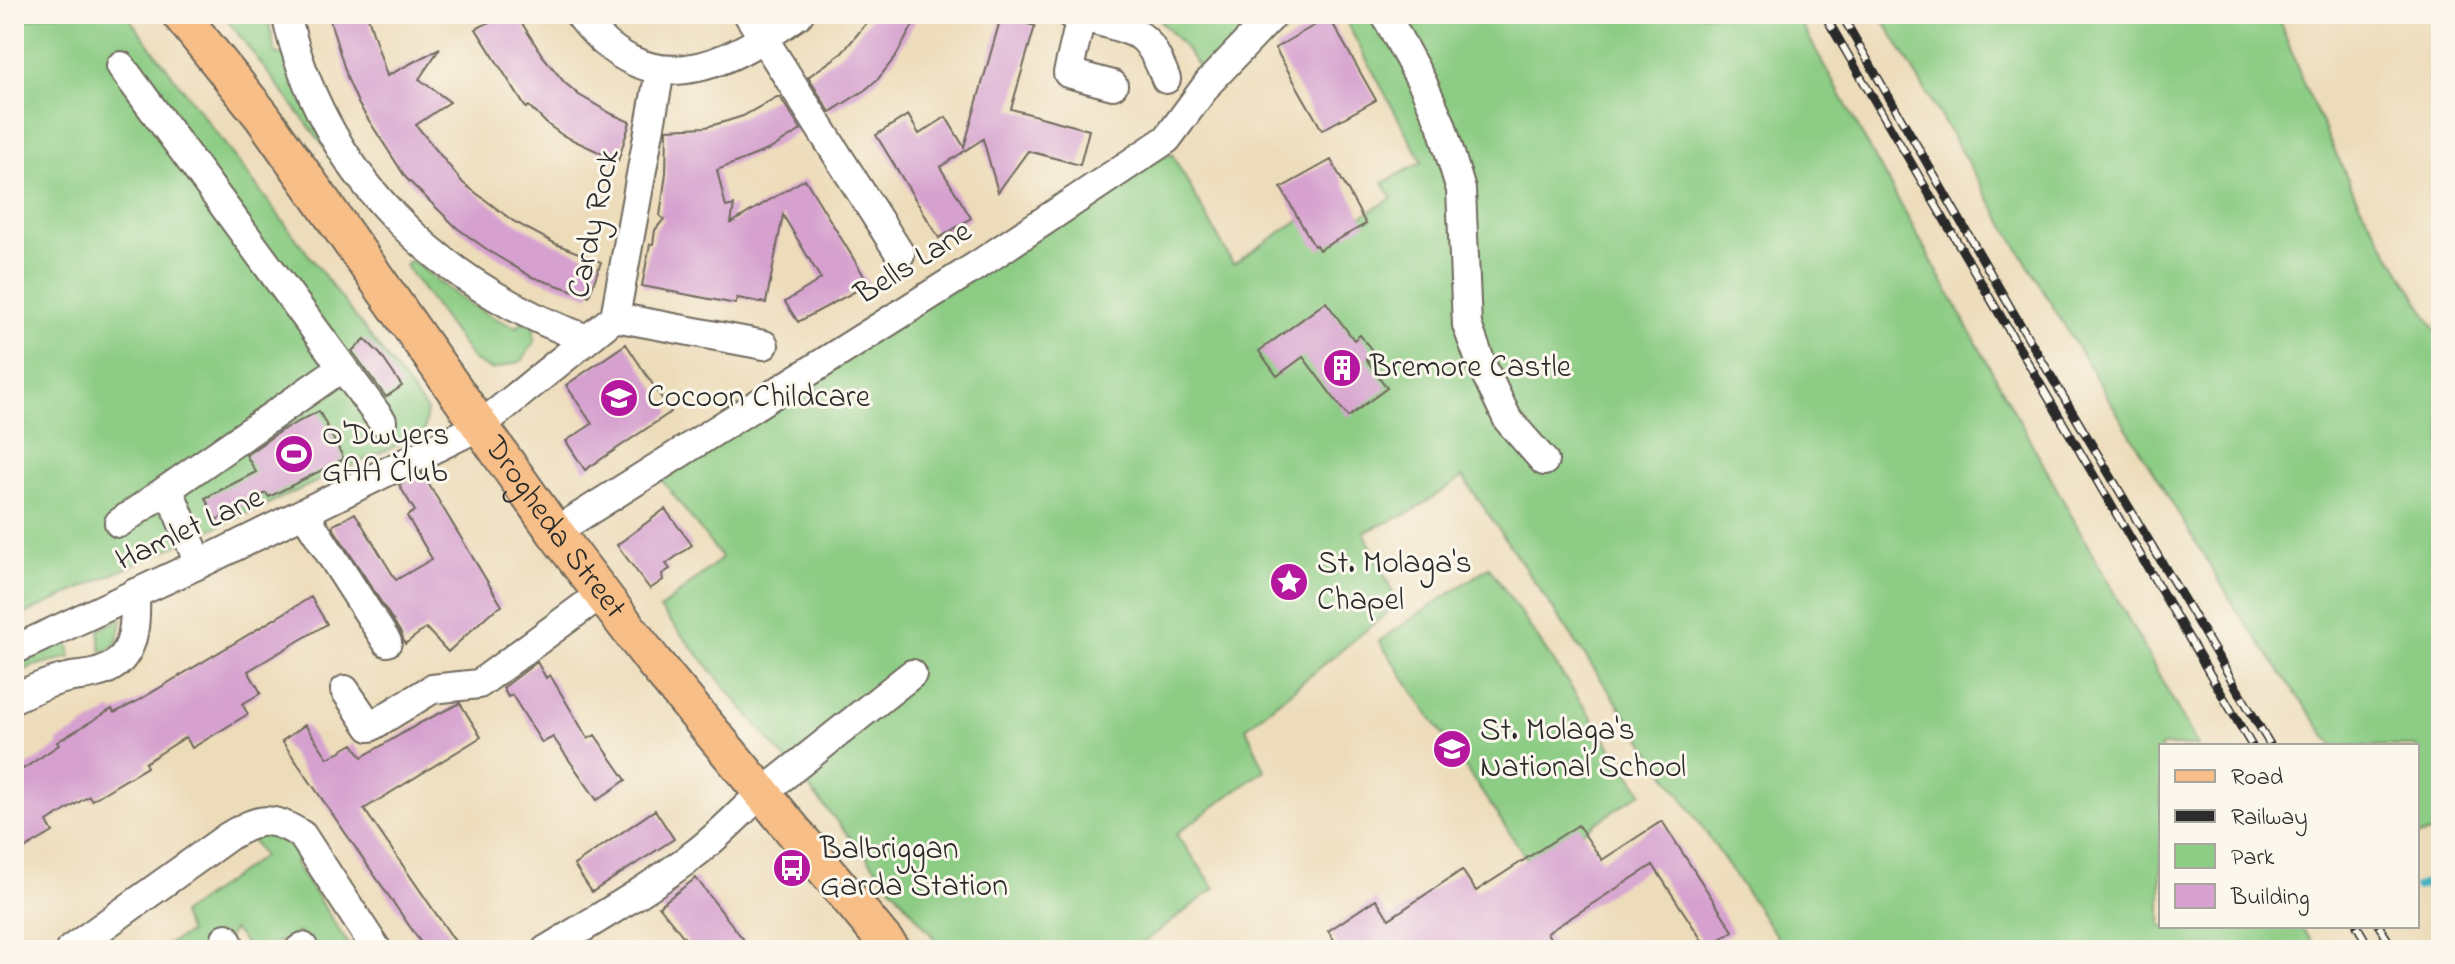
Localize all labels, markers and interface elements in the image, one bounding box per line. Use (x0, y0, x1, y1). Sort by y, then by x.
street label: Cardy Rock (556, 144, 634, 303)
street label: Bells Lane (846, 209, 982, 319)
place label: Bremore Castle (1369, 345, 1572, 392)
building icon: Bremore Castle (1321, 347, 1363, 389)
place label: Cocoon Childcare (647, 375, 871, 422)
school or university icon: Cocoon Childcare (598, 377, 640, 419)
place label: O'Dwyers GAA Club (322, 413, 449, 497)
street label: Drogheda Street (471, 426, 637, 630)
sports icon: O'Dwyers GAA Club (273, 433, 315, 475)
street label: Hamlet Lane (108, 475, 272, 585)
place label: St. Molaga's Chapel (1317, 541, 1472, 625)
place icon: St. Molaga's Chapel (1268, 561, 1310, 603)
place label: St. Molaga's National School (1480, 708, 1686, 792)
school or university icon: St. Molaga's National School (1431, 728, 1473, 770)
legend (2159, 744, 2419, 928)
text: Road (2231, 761, 2284, 796)
text: Railway (2231, 801, 2308, 837)
place label: Balbriggan Garda Station (819, 827, 1008, 911)
text: Park (2231, 841, 2275, 876)
bus stop icon: Balbriggan Garda Station (771, 847, 813, 889)
text: Building (2230, 881, 2310, 916)

